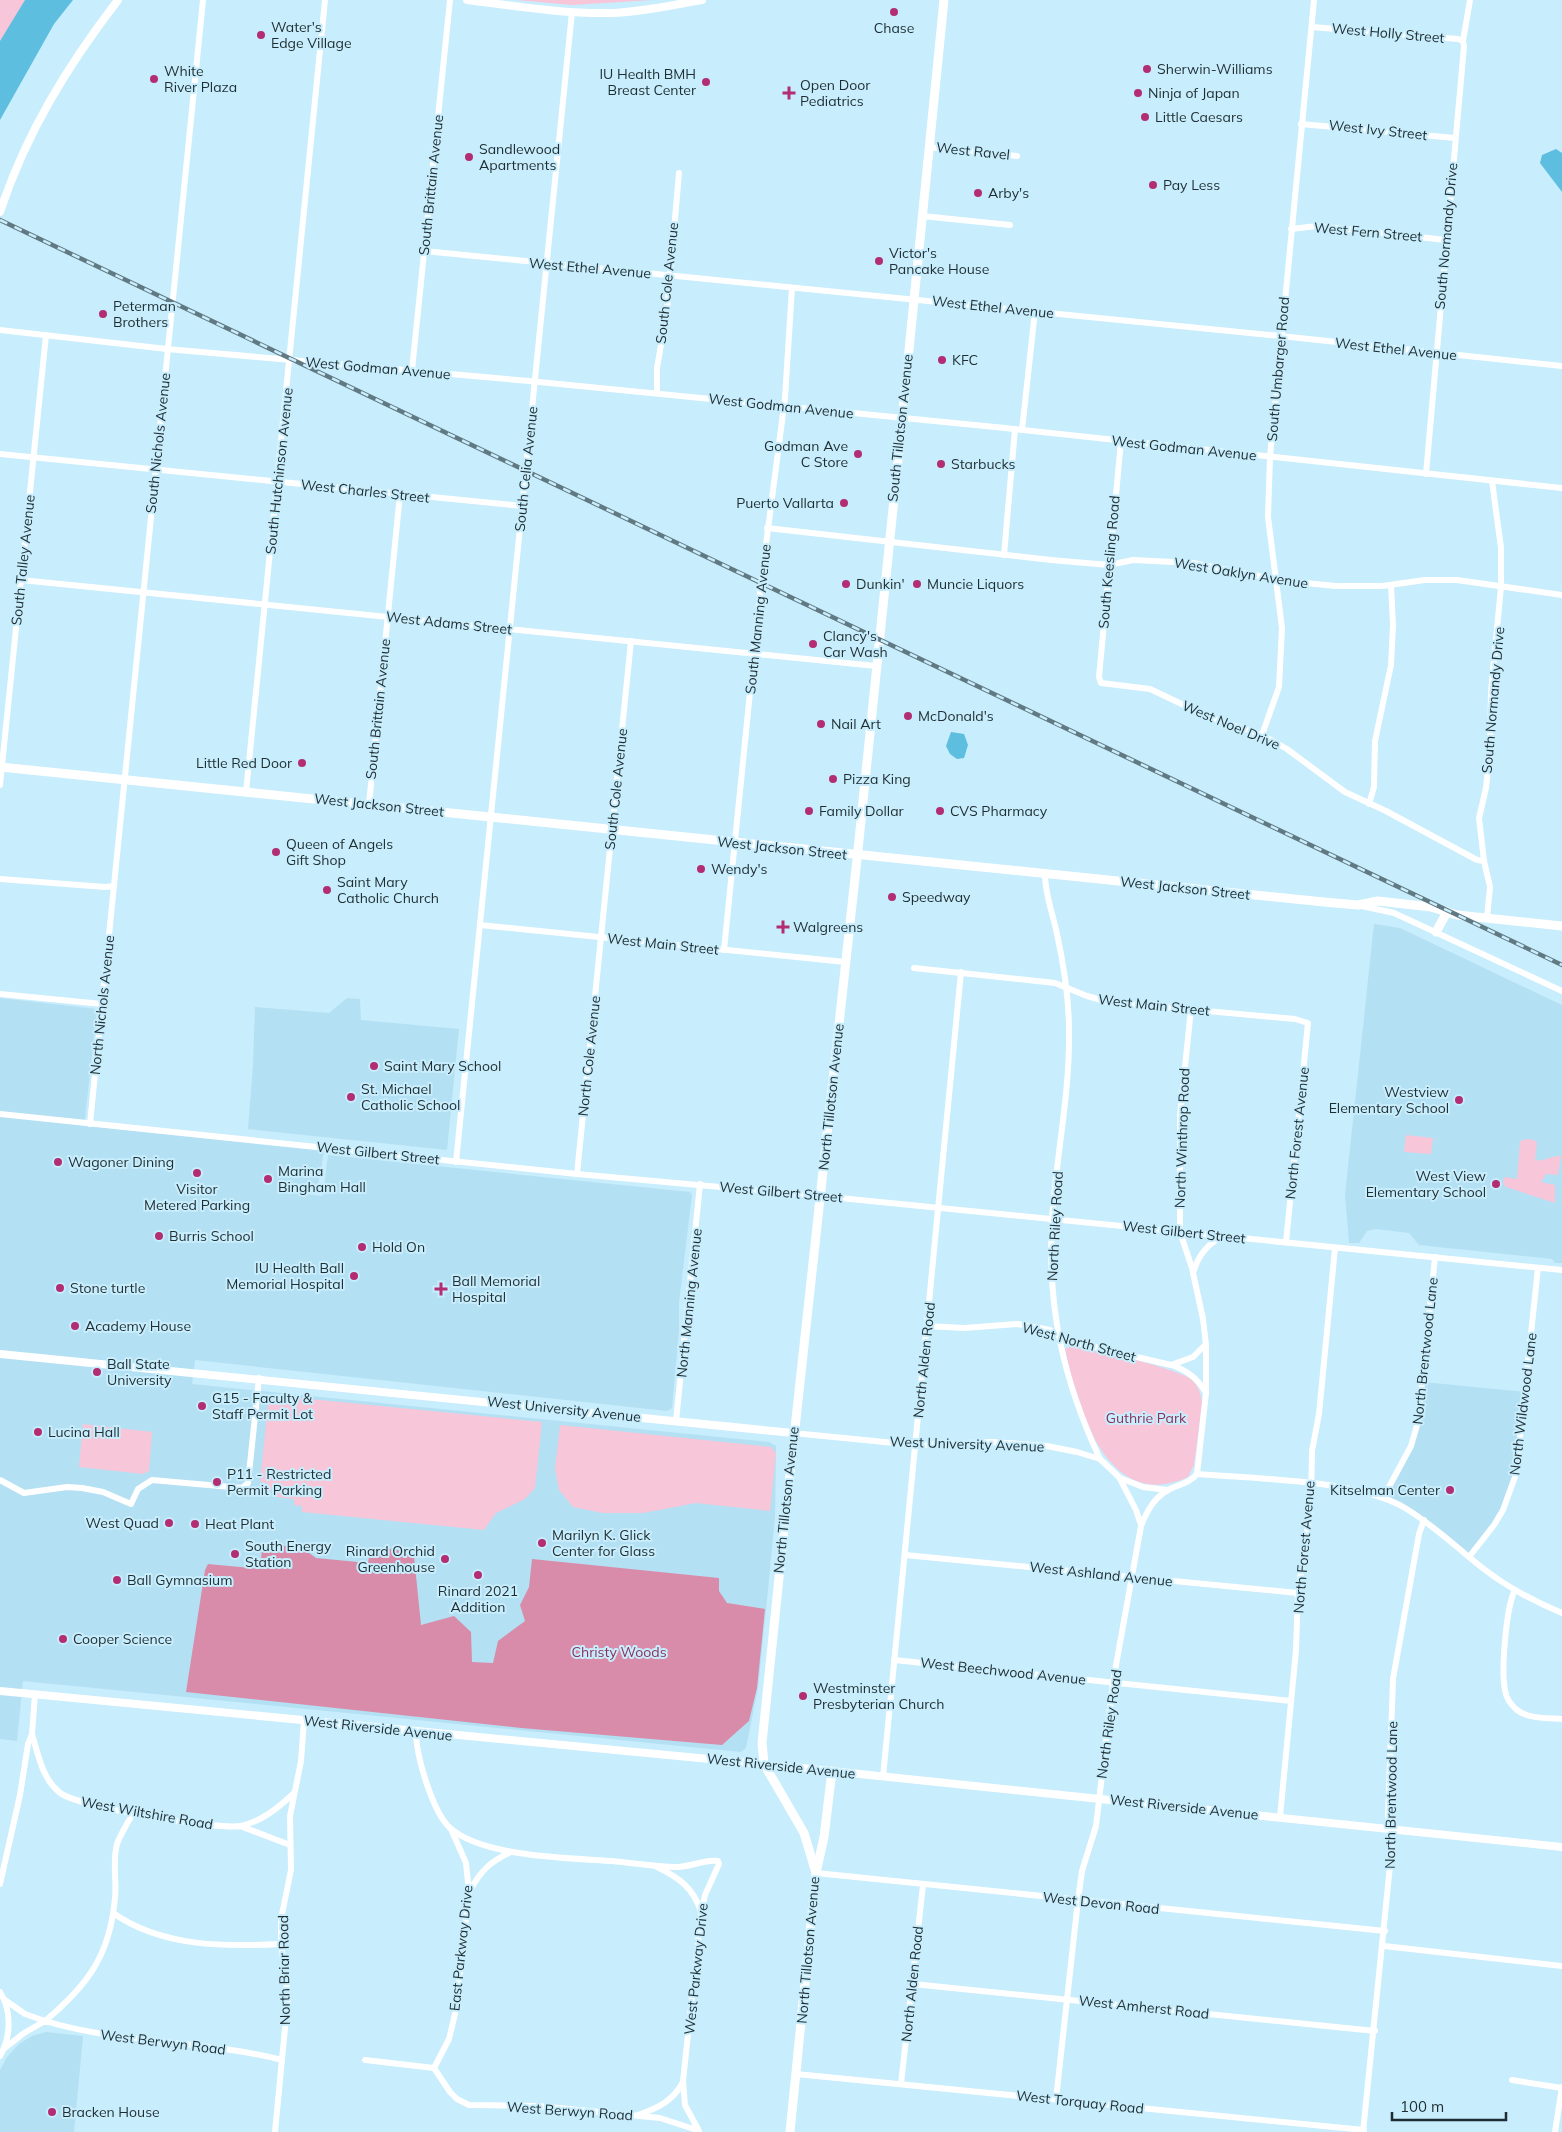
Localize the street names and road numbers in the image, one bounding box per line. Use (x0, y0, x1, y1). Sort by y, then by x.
street label: West Holly Street (1331, 19, 1445, 47)
street label: South Brittain Avenue (415, 114, 447, 256)
street label: West Ivy Street (1328, 116, 1428, 144)
street label: West Ravel (935, 138, 1011, 164)
street label: South Normandy Drive (1431, 162, 1461, 310)
street label: West Fern Street (1313, 218, 1423, 246)
street label: South Cole Avenue (652, 221, 682, 345)
street label: West Ethel Avenue (528, 254, 652, 282)
street label: West Ethel Avenue (931, 292, 1055, 322)
street label: South Umbarger Road (1263, 296, 1293, 442)
street label: West Ethel Avenue (1334, 334, 1458, 364)
street label: West Godman Avenue (305, 353, 451, 383)
street label: South Tillotson Avenue (883, 353, 917, 503)
street label: South Nichols Avenue (142, 372, 174, 514)
street label: South Hutchinson Avenue (261, 387, 297, 555)
street label: West Godman Avenue (708, 389, 854, 423)
street label: South Celia Avenue (510, 406, 542, 532)
street label: West Godman Avenue (1111, 431, 1257, 465)
street label: West Charles Street (300, 475, 430, 507)
street label: South Talley Avenue (7, 494, 39, 626)
street label: South Keesling Road (1094, 495, 1124, 629)
street label: South Manning Avenue (741, 543, 775, 695)
street label: West Oaklyn Avenue (1173, 554, 1309, 592)
street label: West Adams Street (385, 607, 513, 639)
street label: South Normandy Drive (1478, 626, 1508, 774)
street label: South Brittain Avenue (362, 638, 394, 780)
street label: West Noel Drive (1179, 696, 1283, 754)
street label: South Cole Avenue (601, 727, 631, 851)
street label: West Jackson Street (313, 789, 445, 821)
street label: West Jackson Street (716, 832, 848, 864)
street label: West Jackson Street (1119, 872, 1251, 904)
street label: West Main Street (606, 929, 720, 959)
street label: North Nichols Avenue (86, 934, 118, 1076)
street label: West Main Street (1097, 990, 1211, 1020)
street label: North Cole Avenue (574, 995, 604, 1117)
street label: North Tillotson Avenue (814, 1023, 848, 1171)
street label: North Forest Avenue (1281, 1066, 1313, 1200)
street label: North Winthrop Road (1171, 1068, 1193, 1208)
street label: West Gilbert Street (316, 1138, 440, 1168)
street label: North Riley Road (1043, 1171, 1067, 1281)
street label: West Gilbert Street (719, 1178, 843, 1206)
street label: West Gilbert Street (1122, 1217, 1246, 1247)
street label: North Manning Avenue (672, 1228, 706, 1378)
street label: North Brentwood Lane (1408, 1276, 1442, 1426)
street label: North Alden Road (909, 1301, 939, 1419)
street label: West North Street (1020, 1318, 1138, 1366)
street label: North Wildwood Lane (1505, 1332, 1541, 1476)
street label: West University Avenue (486, 1392, 642, 1426)
street label: North Tillotson Avenue (769, 1426, 803, 1574)
street label: West University Avenue (889, 1432, 1045, 1456)
street label: North Forest Avenue (1289, 1480, 1319, 1614)
street label: West Ashland Avenue (1029, 1558, 1173, 1590)
street label: West Beechwood Avenue (919, 1653, 1087, 1689)
street label: North Riley Road (1092, 1668, 1126, 1780)
street label: West Riverside Avenue (303, 1711, 453, 1745)
street label: North Brentwood Lane (1381, 1721, 1401, 1869)
street label: West Riverside Avenue (706, 1749, 856, 1783)
street label: West Riverside Avenue (1109, 1790, 1259, 1824)
street label: West Wiltshire Road (79, 1793, 215, 1833)
street label: North Tillotson Avenue (793, 1876, 823, 2024)
street label: East Parkway Drive (445, 1884, 477, 2012)
street label: West Devon Road (1042, 1888, 1160, 1918)
street label: West Parkway Drive (680, 1902, 712, 2036)
street label: North Briar Road (274, 1915, 294, 2025)
street label: North Alden Road (897, 1925, 927, 2043)
street label: West Amherst Road (1078, 1991, 1210, 2023)
street label: West Berwyn Road (99, 2025, 227, 2059)
street label: West Torquay Road (1015, 2086, 1145, 2118)
street label: West Berwyn Road (506, 2098, 634, 2124)

